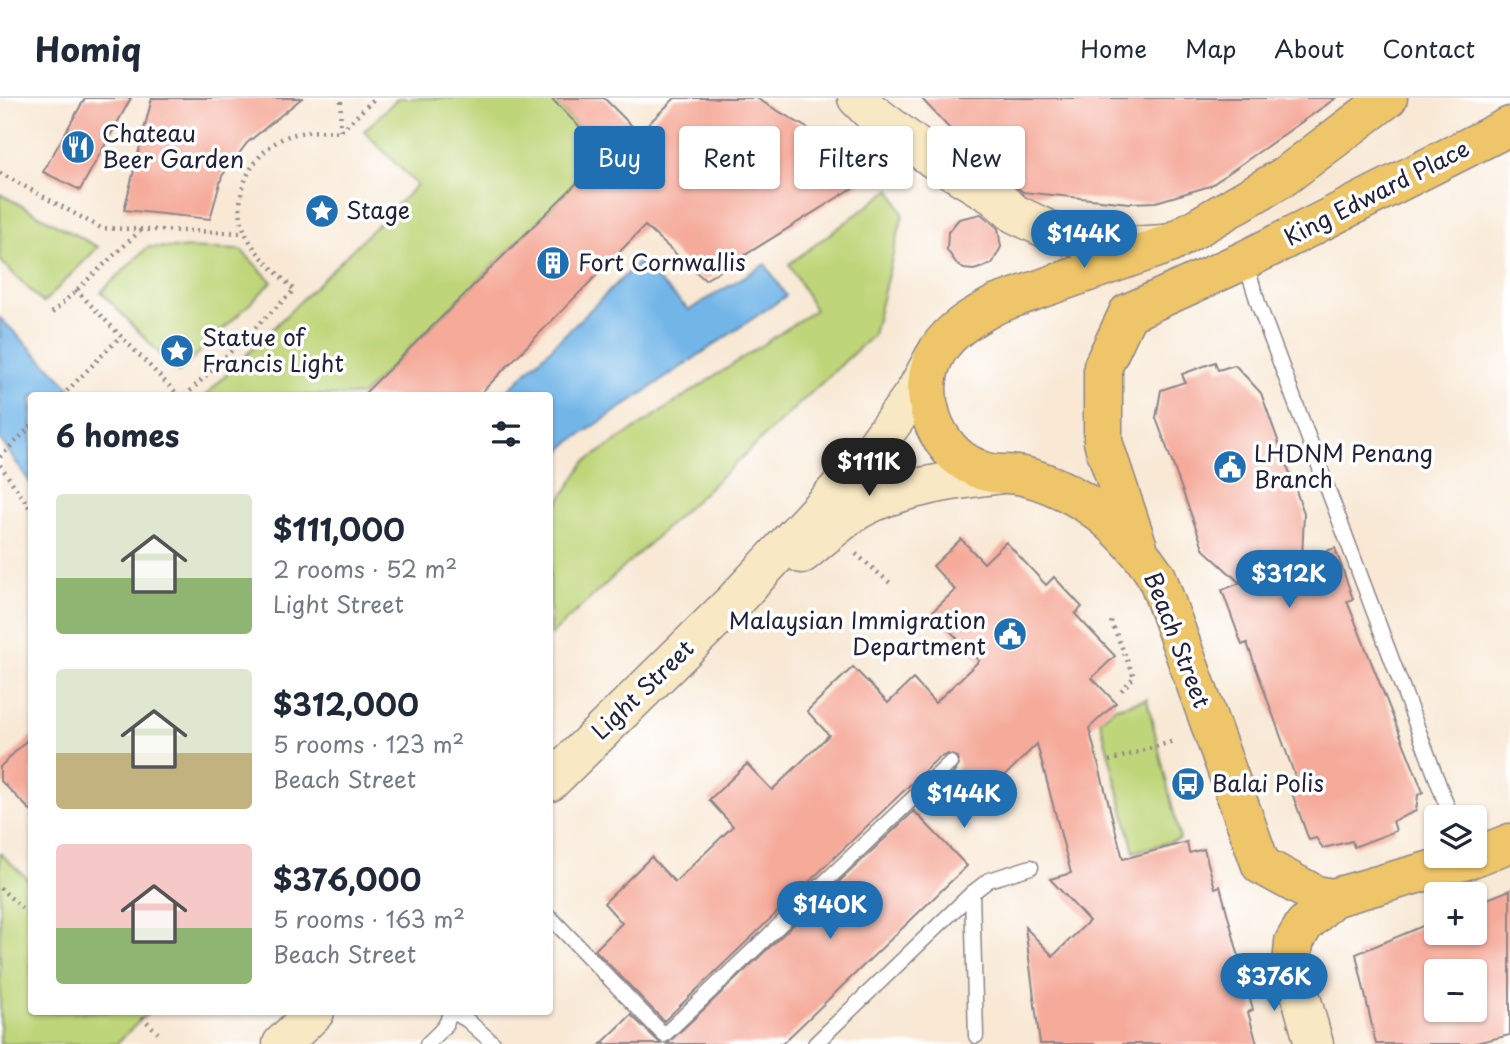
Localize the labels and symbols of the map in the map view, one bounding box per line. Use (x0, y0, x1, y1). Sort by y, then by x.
place label: Chateau Beer Garden (102, 115, 244, 176)
restaurant icon: Chateau Beer Garden (59, 128, 97, 166)
street label: King Edward Place (1278, 130, 1475, 254)
place icon: Stage (303, 192, 341, 230)
place label: Stage (346, 192, 410, 227)
pin: $144K (1035, 211, 1133, 270)
building icon: Fort Cornwallis (534, 244, 572, 282)
place label: Fort Cornwallis (578, 244, 746, 279)
place label: Statue of Francis Light (202, 319, 344, 380)
place icon: Statue of Francis Light (158, 332, 196, 370)
place label: LHDNM Penang Branch (1254, 435, 1433, 496)
pin: $111K (820, 438, 918, 498)
public building icon: LHDNM Penang Branch (1211, 448, 1249, 486)
pin: $312K (1240, 550, 1338, 610)
street label: Beach Street (1136, 566, 1220, 713)
place label: Malaysian Immigration Department (729, 602, 986, 663)
public building icon: Malaysian Immigration Department (991, 615, 1029, 653)
street label: Light Street (583, 631, 701, 747)
bus stop icon: Balai Polis (1169, 765, 1207, 803)
place label: Balai Polis (1212, 765, 1324, 800)
pin: $144K (915, 770, 1013, 830)
pin: $140K (781, 882, 879, 941)
pin: $376K (1225, 954, 1323, 1013)

